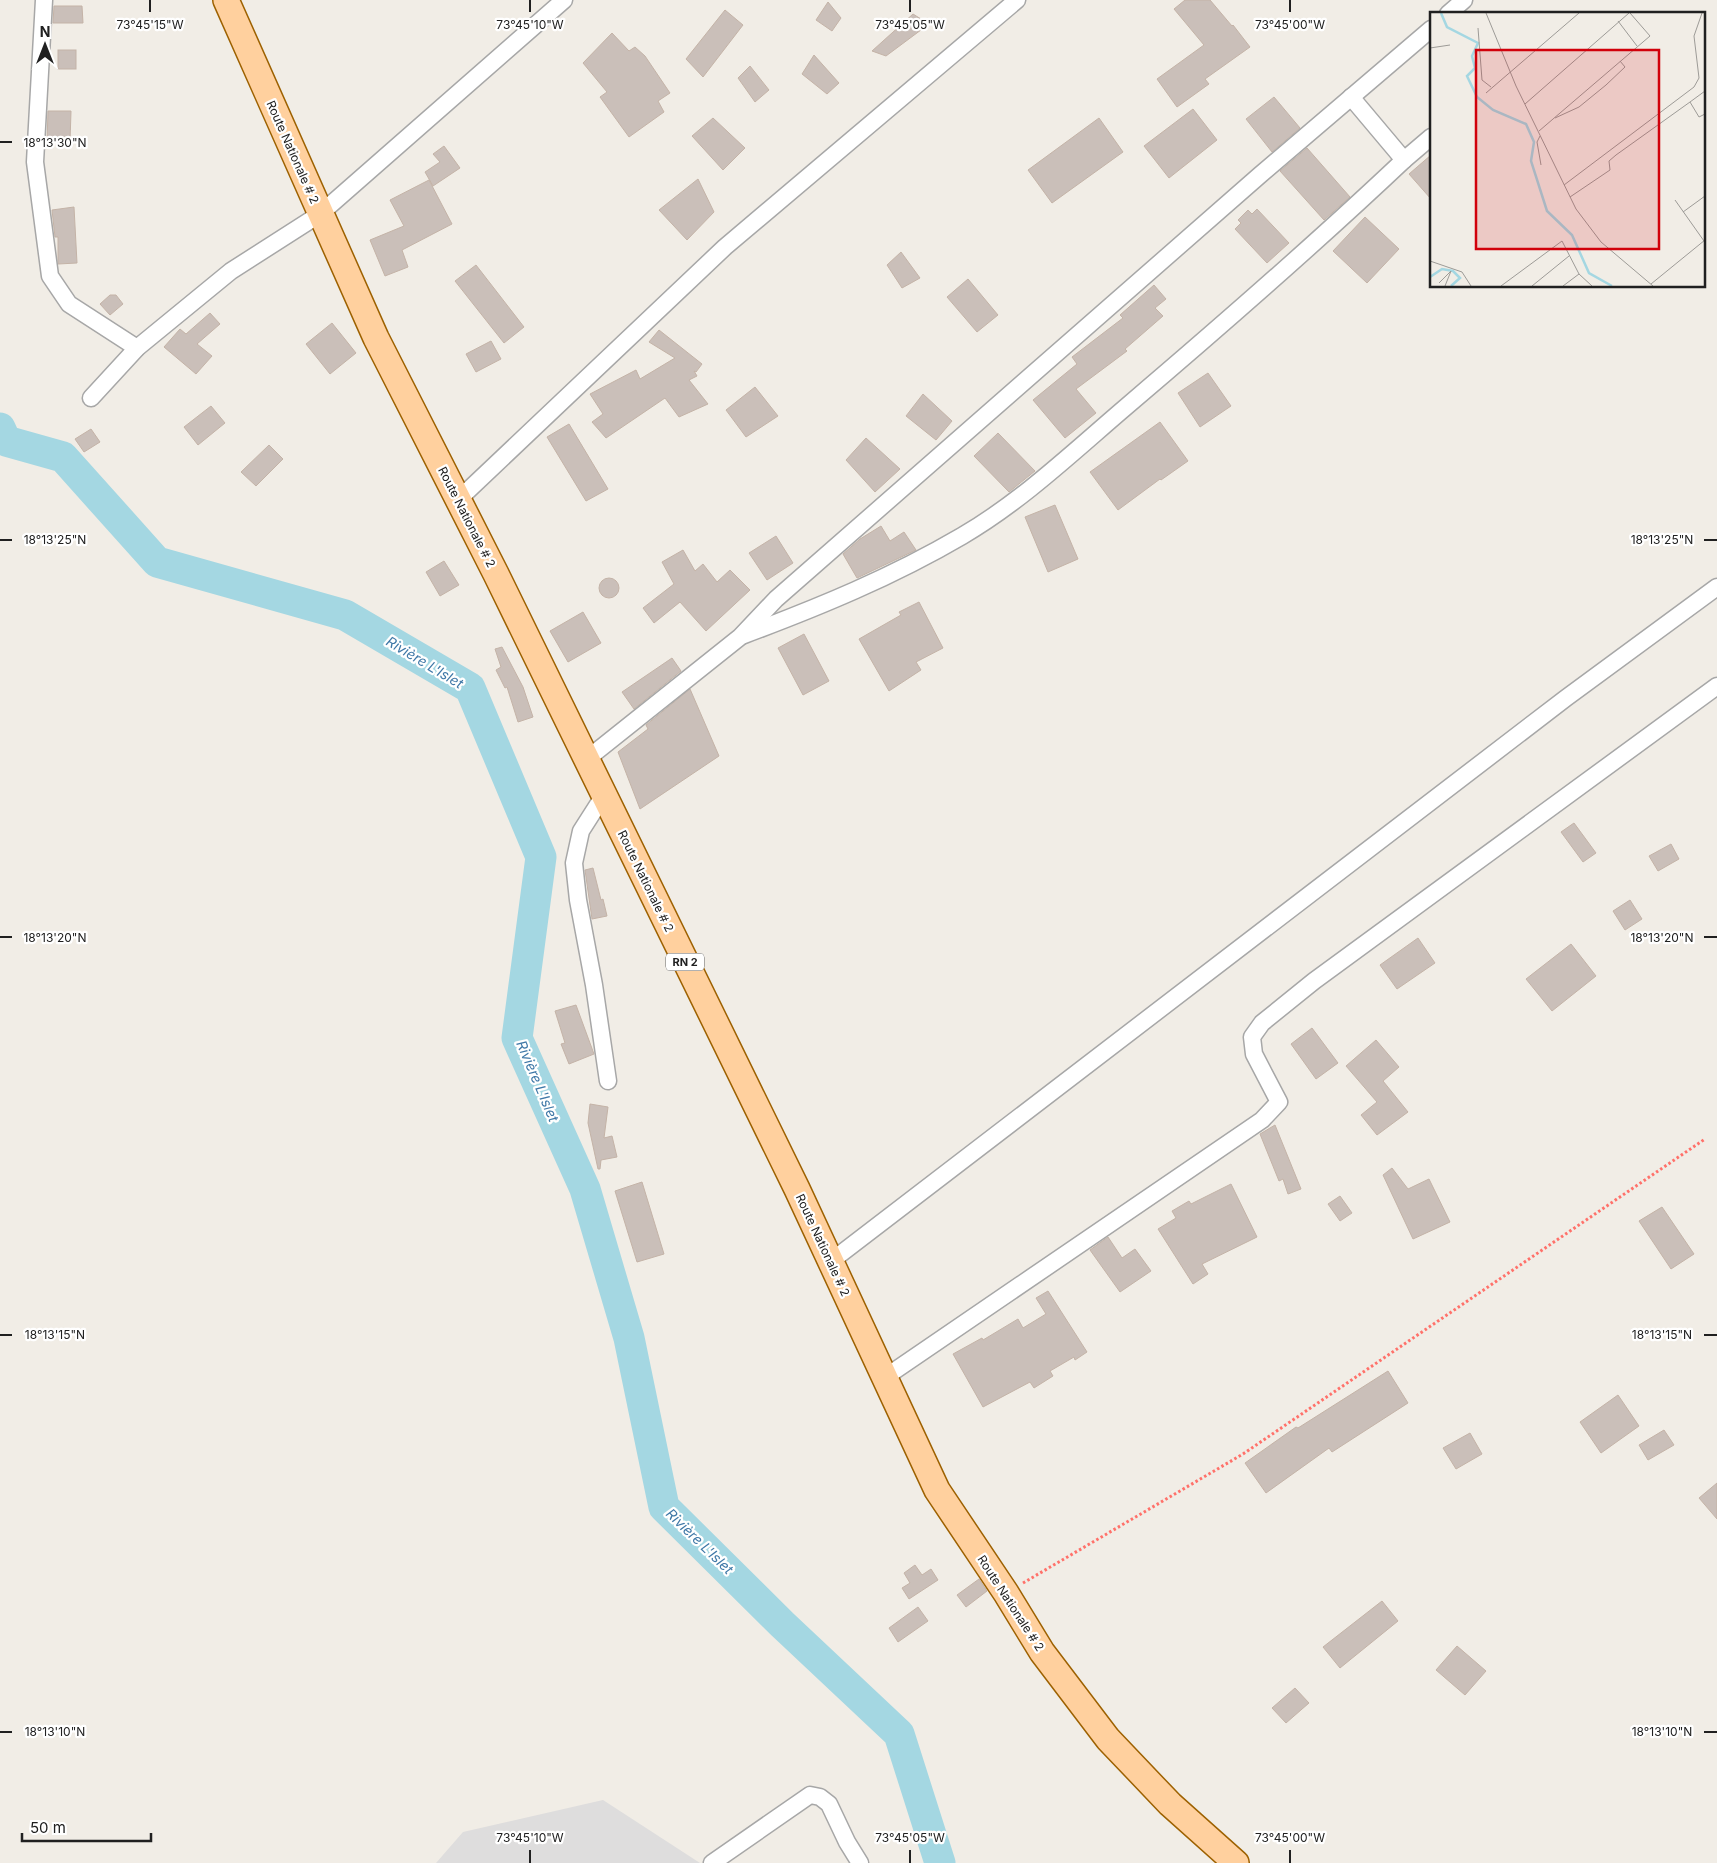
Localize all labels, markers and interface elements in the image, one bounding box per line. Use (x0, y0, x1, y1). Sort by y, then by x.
inset map (1430, 12, 1704, 288)
text: 73°45'15"W (117, 17, 184, 32)
text: 73°45'10"W (496, 17, 564, 32)
text: 73°45'05"W (875, 17, 945, 32)
text: 73°45'00"W (1255, 17, 1325, 32)
north arrow (20, 20, 70, 70)
text: N (40, 23, 50, 40)
street label: Route Nationale # 2 (264, 98, 322, 206)
text: 18°13'30"N (23, 135, 87, 150)
street label: Route Nationale # 2 (435, 464, 499, 570)
text: 18°13'25"N (24, 532, 86, 547)
text: 18°13'25"N (1631, 532, 1693, 547)
water label: Rivière L'Islet (383, 632, 467, 692)
street label: Route Nationale # 2 (615, 828, 677, 934)
text: 18°13'20"N (23, 930, 87, 945)
text: 18°13'20"N (1630, 930, 1694, 945)
road number: RN 2 (666, 954, 704, 970)
water label: Rivière L'Islet (513, 1038, 563, 1125)
street label: Route Nationale # 2 (793, 1191, 853, 1299)
text: 18°13'15"N (25, 1327, 85, 1342)
text: 18°13'15"N (1632, 1327, 1692, 1342)
water label: Rivière L'Islet (663, 1505, 737, 1578)
street label: Route Nationale # 2 (974, 1552, 1048, 1654)
text: 18°13'10"N (25, 1724, 85, 1739)
text: 18°13'10"N (1632, 1724, 1692, 1739)
scale bar (22, 1810, 151, 1842)
text: 50 m (30, 1818, 66, 1837)
text: 73°45'10"W (496, 1830, 564, 1845)
text: 73°45'05"W (875, 1830, 945, 1845)
text: 73°45'00"W (1255, 1830, 1325, 1845)

